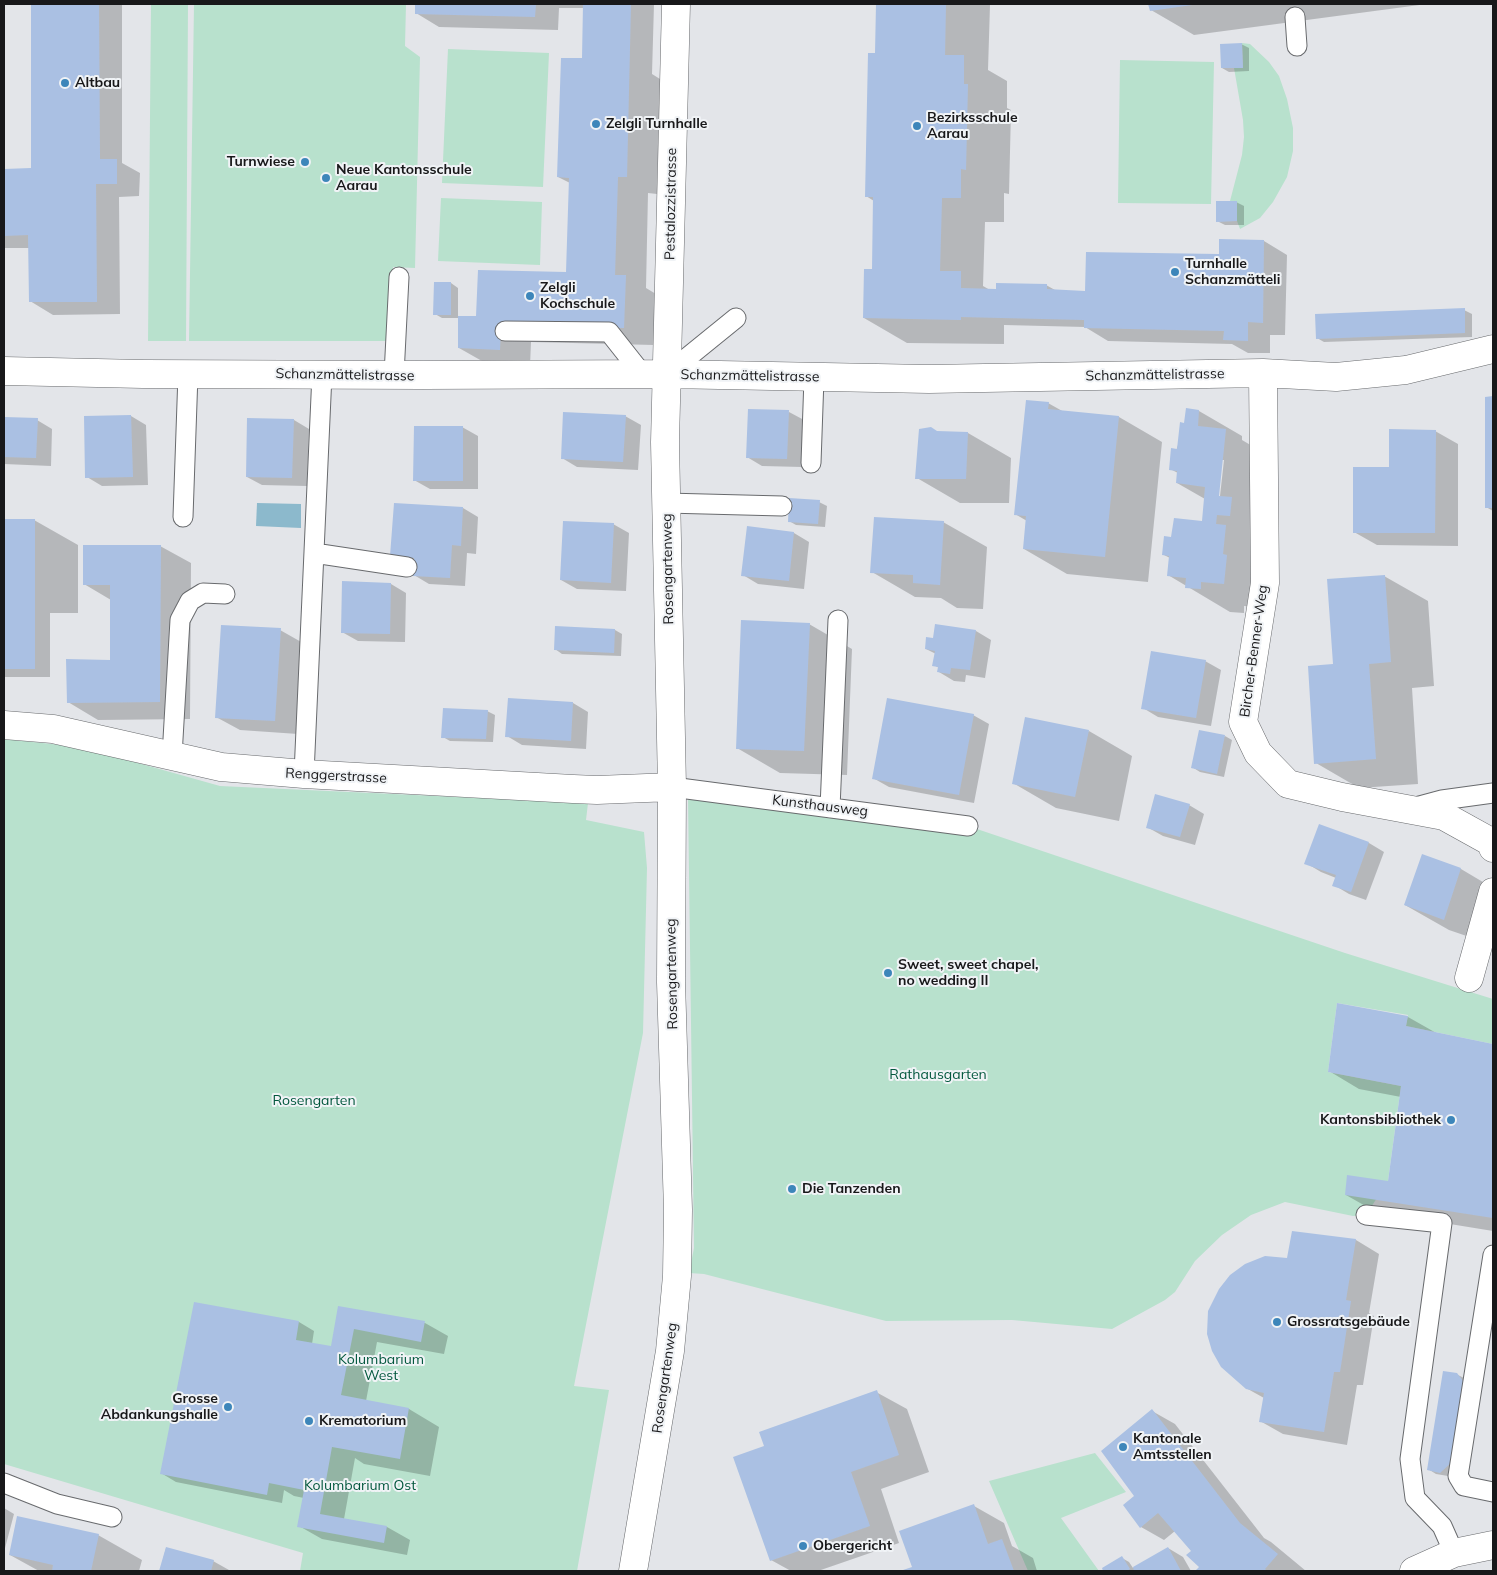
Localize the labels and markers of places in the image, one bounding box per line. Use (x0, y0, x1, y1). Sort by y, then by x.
place label: Altbau (75, 75, 120, 91)
marker: Altbau (59, 77, 71, 89)
place label: Bezirksschule Aarau (927, 110, 1018, 142)
place label: Zelgli Turnhalle (606, 116, 707, 132)
marker: Zelgli Turnhalle (590, 118, 602, 130)
marker: Bezirksschule Aarau (911, 120, 923, 132)
place label: Turnwiese (227, 154, 295, 170)
marker: Turnwiese (299, 156, 311, 168)
place label: Neue Kantonsschule Aarau (336, 162, 472, 194)
marker: Neue Kantonsschule Aarau (320, 172, 332, 184)
place label: Turnhalle Schanzmätteli (1185, 256, 1280, 288)
marker: Turnhalle Schanzmätteli (1169, 266, 1181, 278)
place label: Zelgli Kochschule (540, 280, 615, 312)
marker: Zelgli Kochschule (524, 290, 536, 302)
place label: Sweet, sweet chapel, no wedding II (898, 957, 1039, 990)
marker: Sweet, sweet chapel, no wedding II (882, 967, 894, 979)
place label: Kantonsbibliothek (1320, 1112, 1441, 1128)
marker: Kantonsbibliothek (1445, 1114, 1457, 1126)
place label: Die Tanzenden (802, 1181, 901, 1197)
marker: Die Tanzenden (786, 1183, 798, 1195)
place label: Grossratsgebäude (1287, 1314, 1410, 1330)
marker: Grossratsgebäude (1271, 1316, 1283, 1328)
place label: Grosse Abdankungshalle (101, 1391, 218, 1424)
marker: Grosse Abdankungshalle (222, 1401, 234, 1413)
place label: Krematorium (319, 1413, 406, 1429)
marker: Krematorium (303, 1415, 315, 1427)
place label: Kantonale Amtsstellen (1133, 1431, 1212, 1464)
marker: Kantonale Amtsstellen (1117, 1441, 1129, 1453)
place label: Obergericht (813, 1538, 892, 1554)
marker: Obergericht (797, 1540, 809, 1552)

